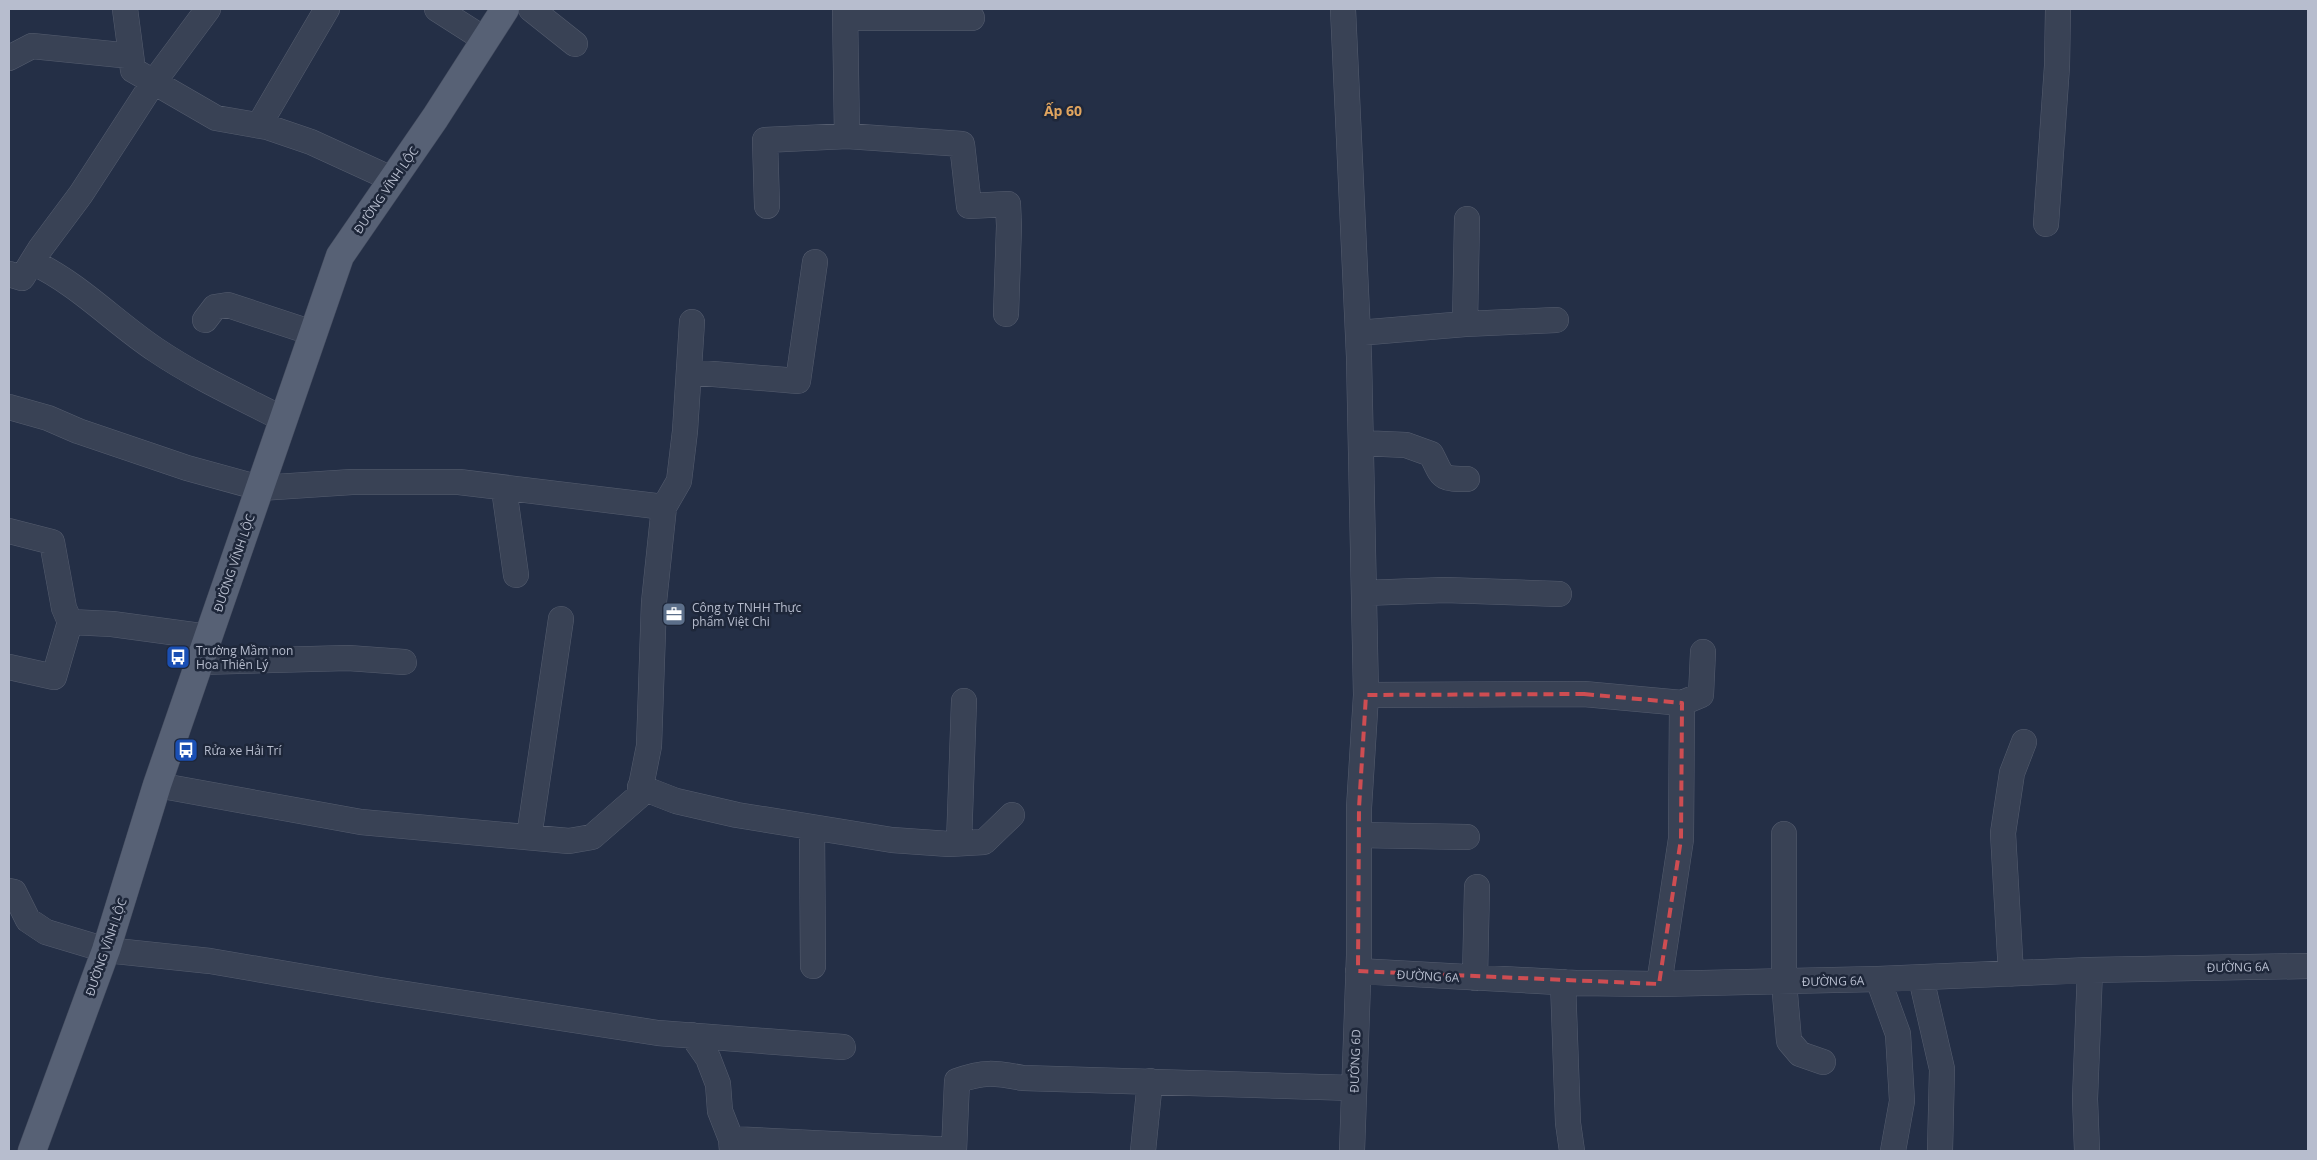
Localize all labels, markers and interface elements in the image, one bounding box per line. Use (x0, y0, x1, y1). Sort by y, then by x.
district label: Ấp 60 (1044, 101, 1082, 120)
street label: ĐƯỜNG VĨNH LỘC (350, 143, 423, 237)
street label: ĐƯỜNG VĨNH LỘC (209, 511, 259, 614)
place label: Công ty TNHH Thực phẩm Việt Chi (692, 599, 802, 630)
office icon: Công ty TNHH Thực phẩm Việt Chi (661, 601, 687, 627)
place label: Trường Mầm non Hoa Thiên Lý (196, 642, 293, 673)
bus stop icon: Trường Mầm non Hoa Thiên Lý (165, 644, 191, 670)
bus stop icon: Rửa xe Hải Trí (173, 737, 199, 763)
place label: Rửa xe Hải Trí (204, 742, 282, 759)
street label: ĐƯỜNG VĨNH LỘC (81, 895, 131, 998)
street label: ĐƯỜNG 6A (2207, 958, 2270, 976)
street label: ĐƯỜNG 6A (1396, 966, 1460, 986)
street label: ĐƯỜNG 6A (1802, 972, 1865, 990)
street label: ĐƯỜNG 6D (1345, 1029, 1365, 1093)

